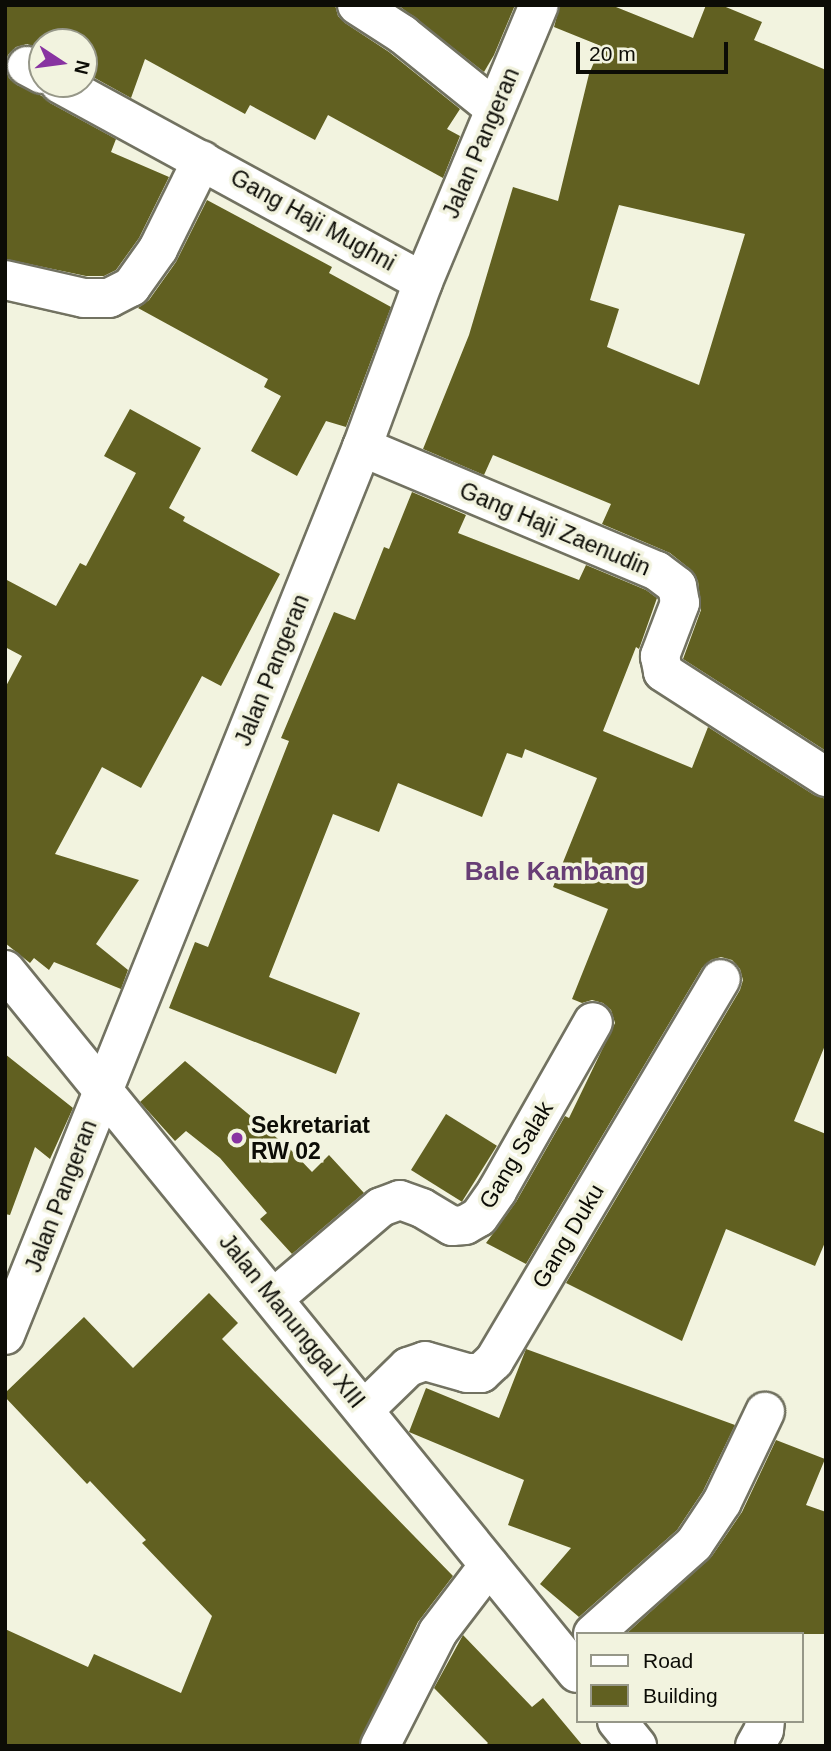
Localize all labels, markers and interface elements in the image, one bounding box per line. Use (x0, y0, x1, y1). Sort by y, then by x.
north arrow (28, 28, 98, 98)
scale bar (579, 28, 731, 72)
text: 20 m (589, 42, 636, 65)
text: N (70, 58, 94, 76)
street label: Jalan Pangeran (437, 63, 525, 223)
street label: Gang Haji Mughni (226, 163, 400, 277)
street label: Gang Haji Zaenudin (455, 476, 655, 582)
street label: Jalan Pangeran (229, 590, 315, 750)
district label: Bale Kambang (465, 856, 645, 888)
street label: Gang Salak (473, 1096, 559, 1214)
place label: Sekretariat RW 02 (251, 1111, 370, 1165)
street label: Jalan Pangeran (19, 1116, 103, 1276)
marker: Sekretariat RW 02 (229, 1130, 245, 1146)
street label: Gang Duku (526, 1179, 610, 1293)
street label: Jalan Manunggal XIII (213, 1228, 371, 1414)
legend (576, 1632, 803, 1723)
text: Road (643, 1649, 693, 1672)
text: Building (643, 1684, 718, 1707)

